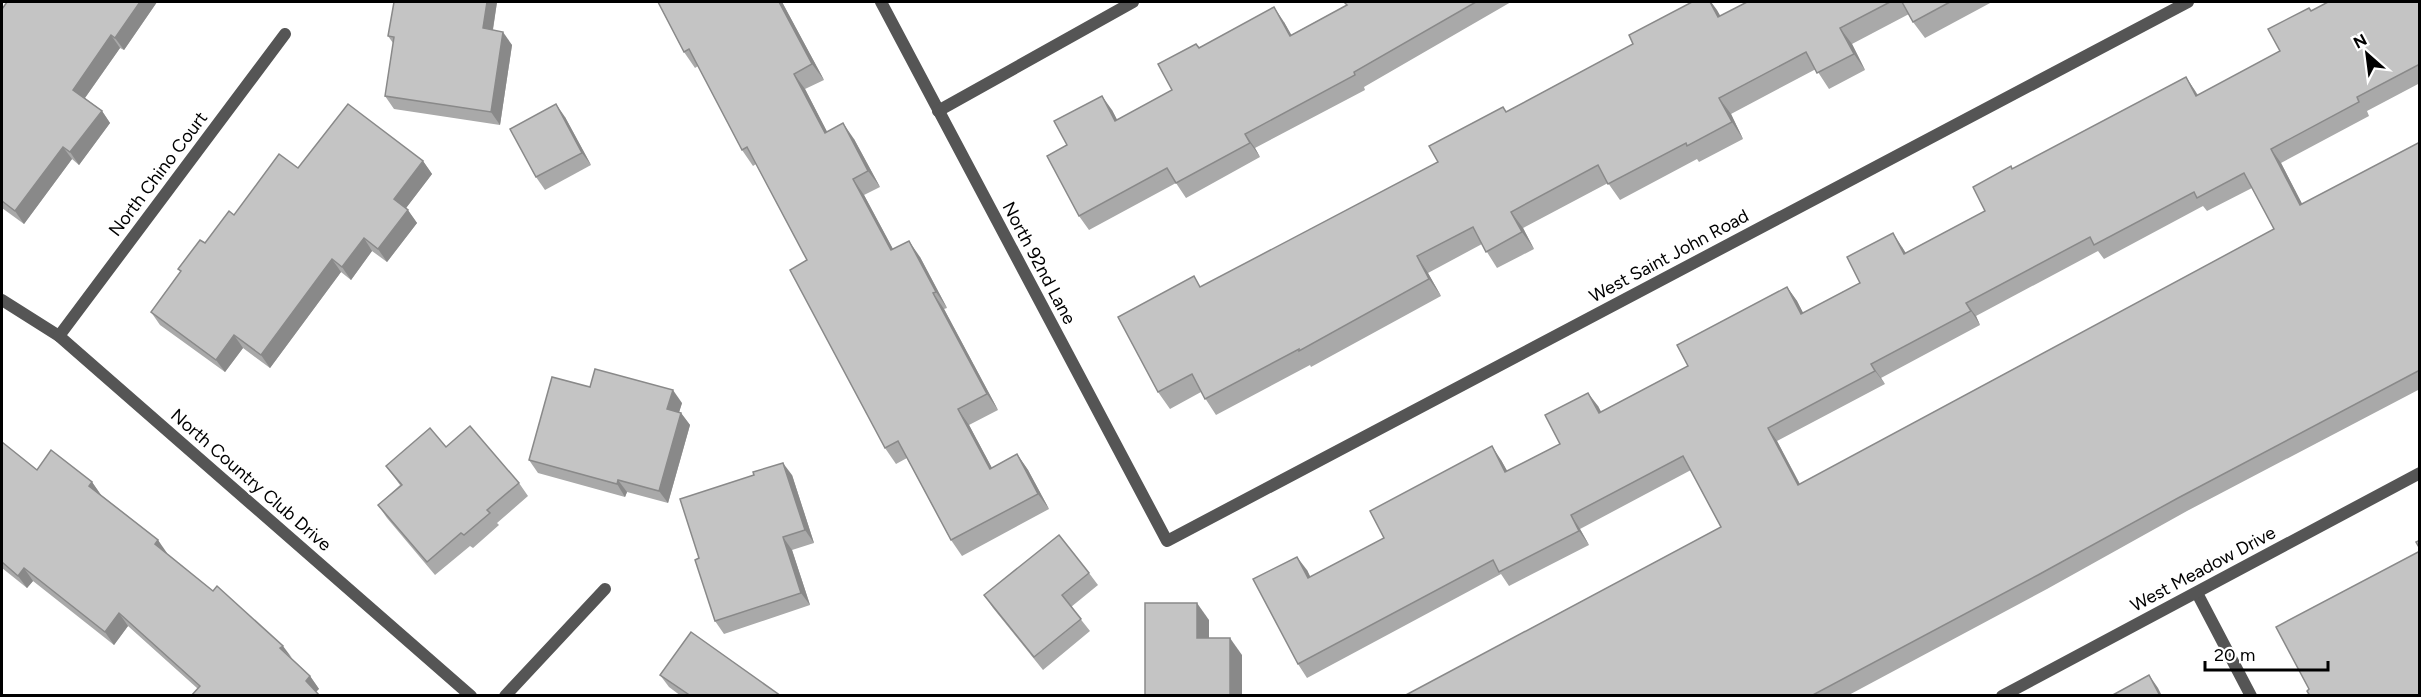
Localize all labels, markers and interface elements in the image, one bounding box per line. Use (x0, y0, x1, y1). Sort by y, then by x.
north arrow (2337, 24, 2397, 84)
text: N (2350, 30, 2370, 52)
street label: North Chino Court (104, 107, 212, 241)
street label: North 92nd Lane (997, 198, 1081, 328)
street label: West Saint John Road (1586, 205, 1752, 307)
street label: North Country Club Drive (166, 404, 336, 556)
street label: West Meadow Drive (2127, 521, 2279, 617)
scale bar (2205, 634, 2328, 672)
text: 20 m (2214, 644, 2255, 666)

